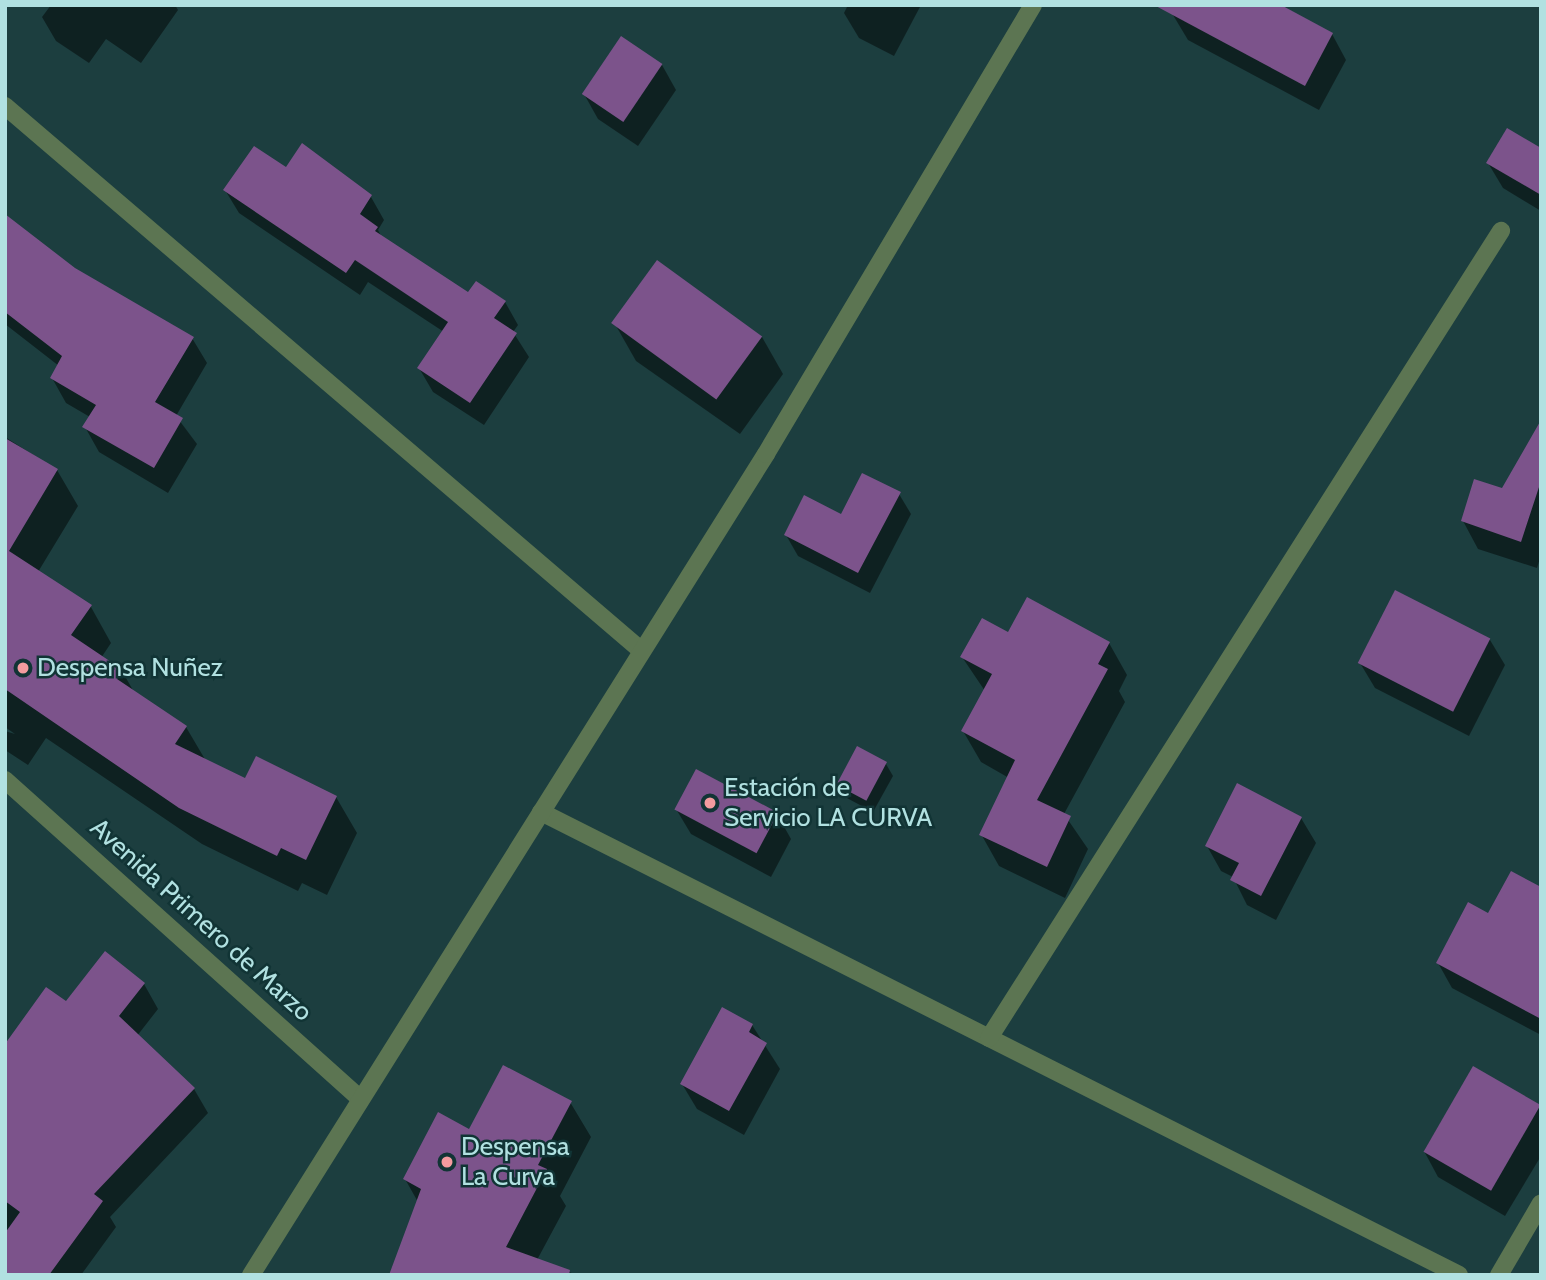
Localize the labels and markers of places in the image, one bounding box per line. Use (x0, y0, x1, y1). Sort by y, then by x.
place label: Despensa Nuñez (37, 652, 223, 684)
marker: Despensa Nuñez (15, 660, 31, 676)
place label: Estación de Servicio LA CURVA (724, 772, 932, 834)
marker: Estación de Servicio LA CURVA (702, 795, 718, 811)
place label: Despensa La Curva (461, 1131, 569, 1192)
marker: Despensa La Curva (439, 1154, 455, 1170)

